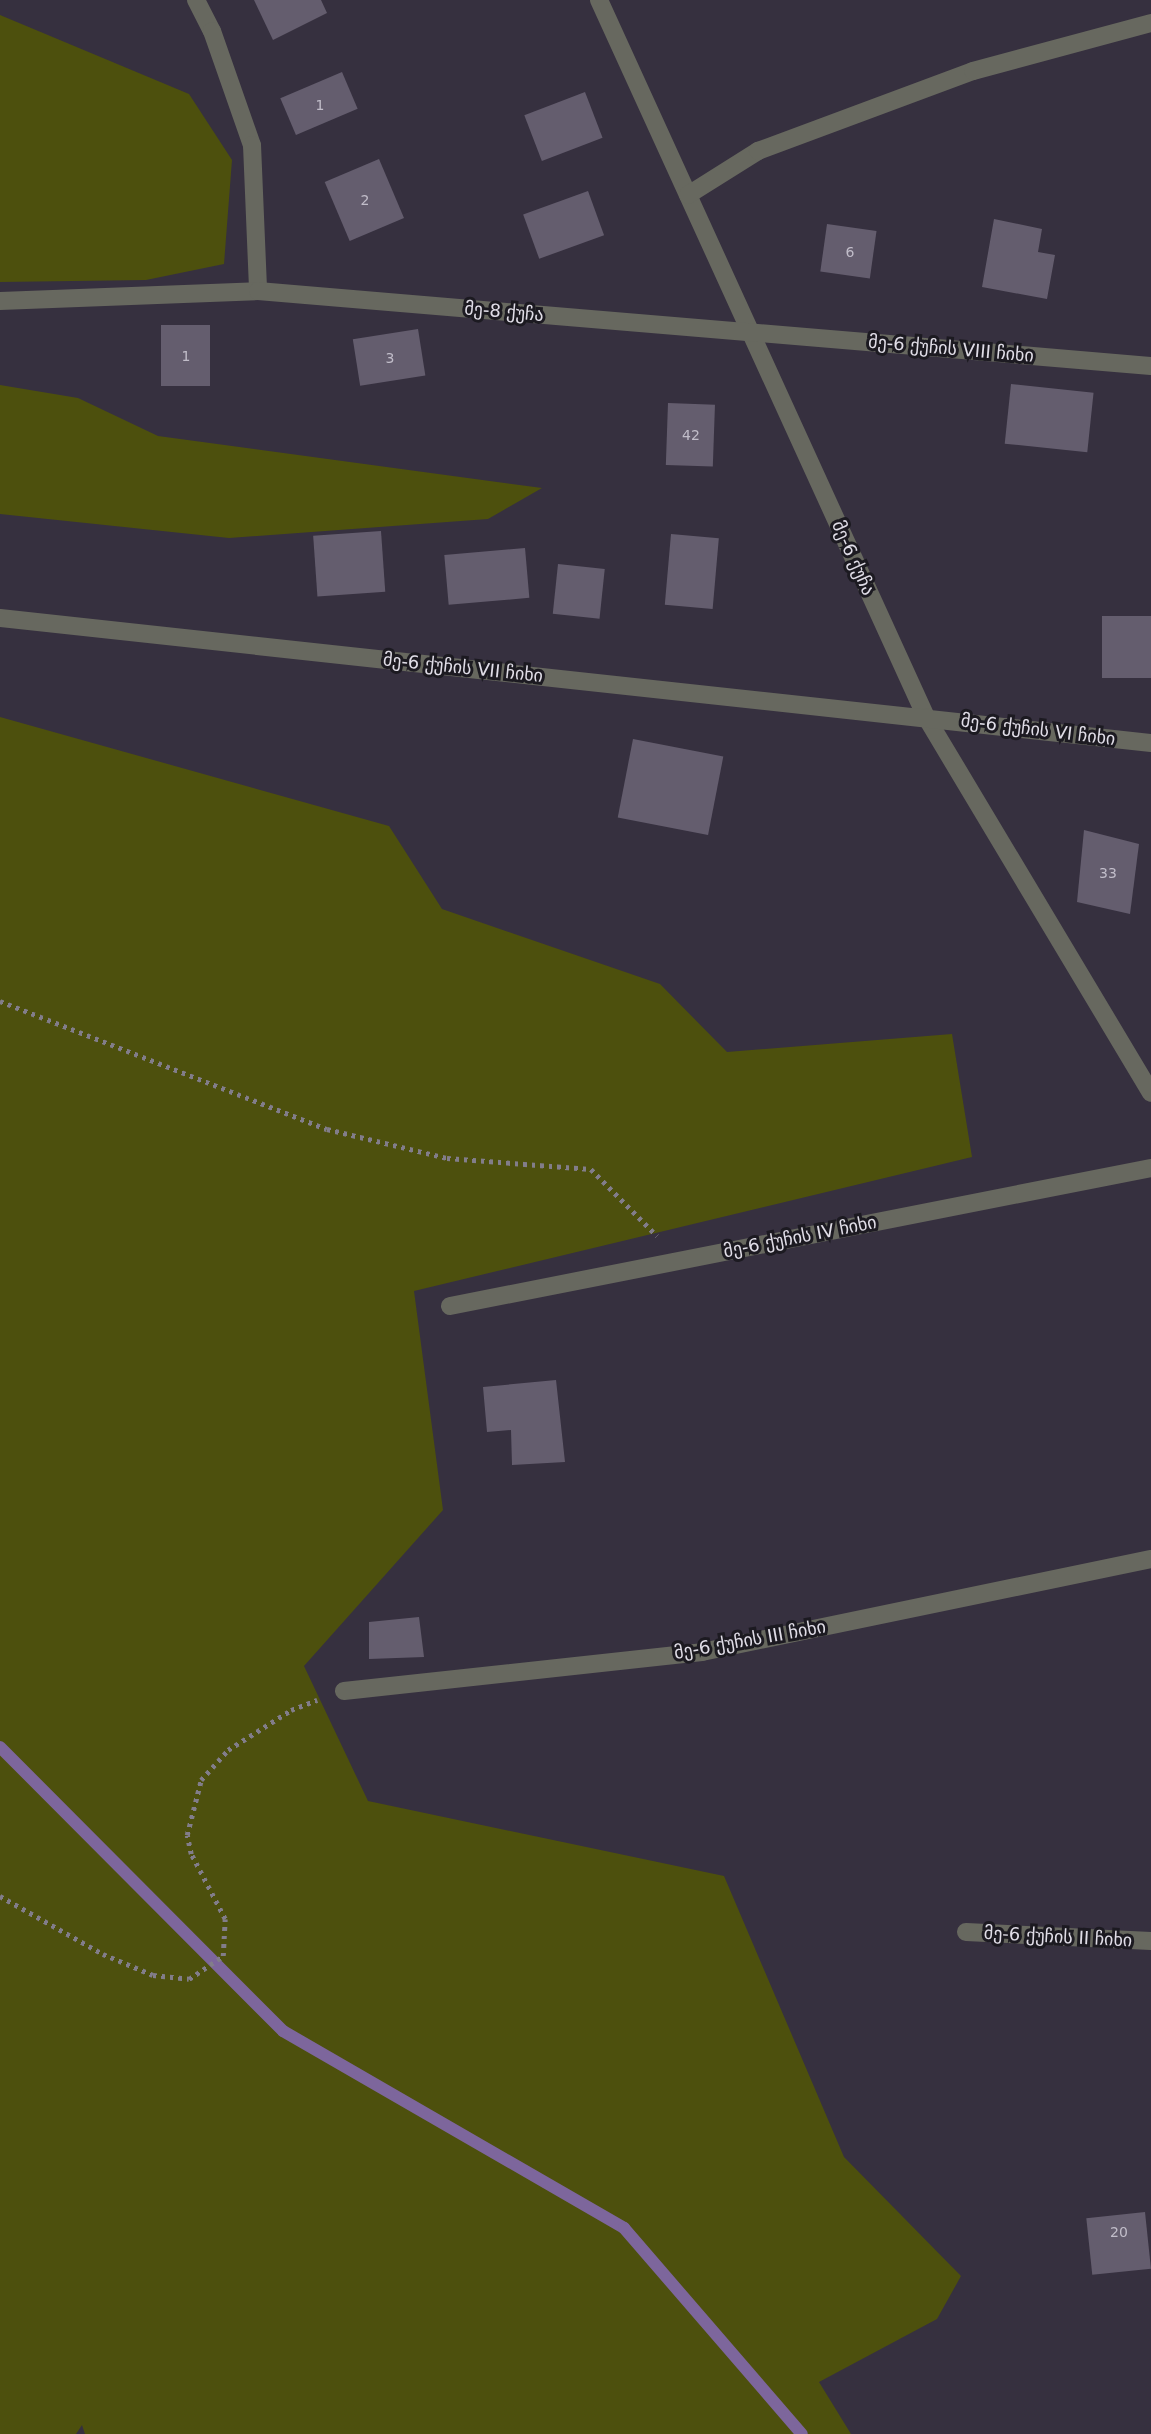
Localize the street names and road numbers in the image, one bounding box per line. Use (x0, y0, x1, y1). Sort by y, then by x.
street label: მე-8 ქუჩა (464, 298, 544, 326)
street label: მე-6 ქუჩის VIII ჩიხი (867, 331, 1035, 367)
street label: მე-6 ქუჩა (827, 517, 879, 599)
street label: მე-6 ქუჩის VII ჩიხი (382, 649, 544, 687)
street label: მე-6 ქუჩის VI ჩიხი (960, 710, 1116, 750)
street label: მე-6 ქუჩის IV ჩიხი (722, 1212, 878, 1262)
street label: მე-6 ქუჩის III ჩიხი (672, 1616, 828, 1664)
street label: მე-6 ქუჩის II ჩიხი (983, 1922, 1133, 1952)

